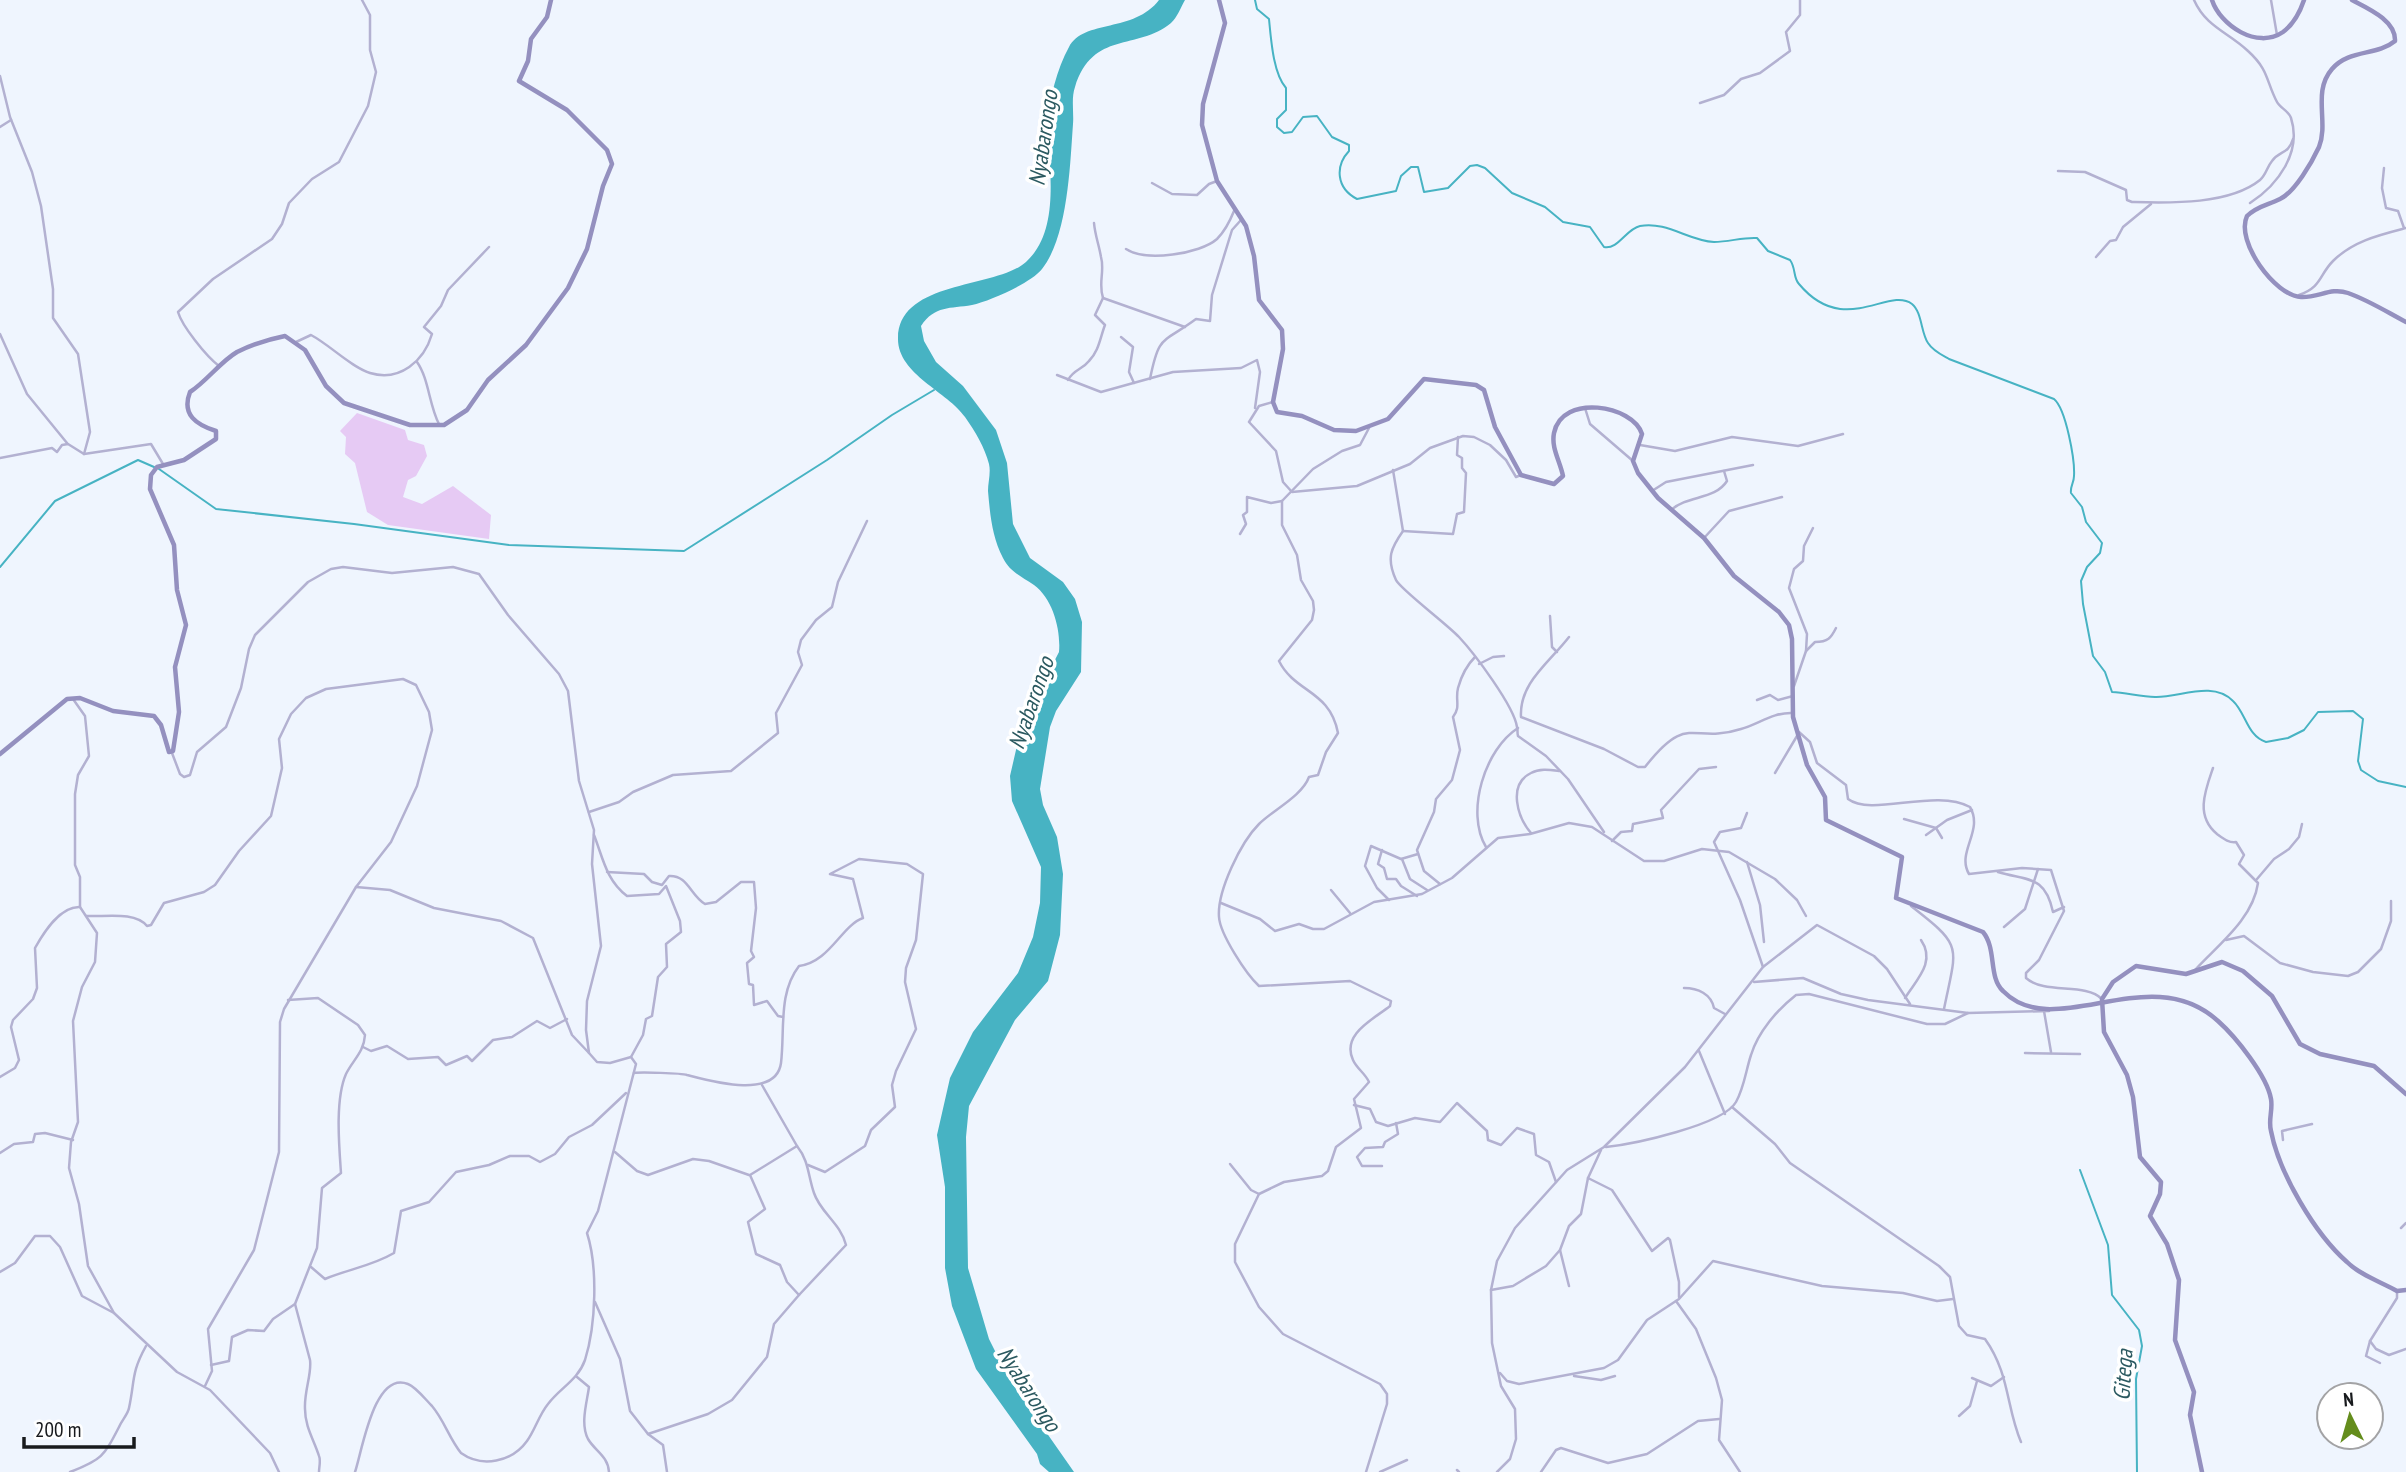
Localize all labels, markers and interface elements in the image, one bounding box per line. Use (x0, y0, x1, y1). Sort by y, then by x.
water label: Nyabarongo (1021, 87, 1064, 187)
water label: Nyabarongo (1001, 651, 1060, 753)
water label: Nyabarongo (991, 1341, 1069, 1438)
water label: Gitega (2106, 1347, 2139, 1401)
north arrow (2315, 1381, 2385, 1451)
text: N (2342, 1387, 2355, 1411)
scale bar (24, 1406, 135, 1450)
text: 200 m (35, 1416, 81, 1443)

